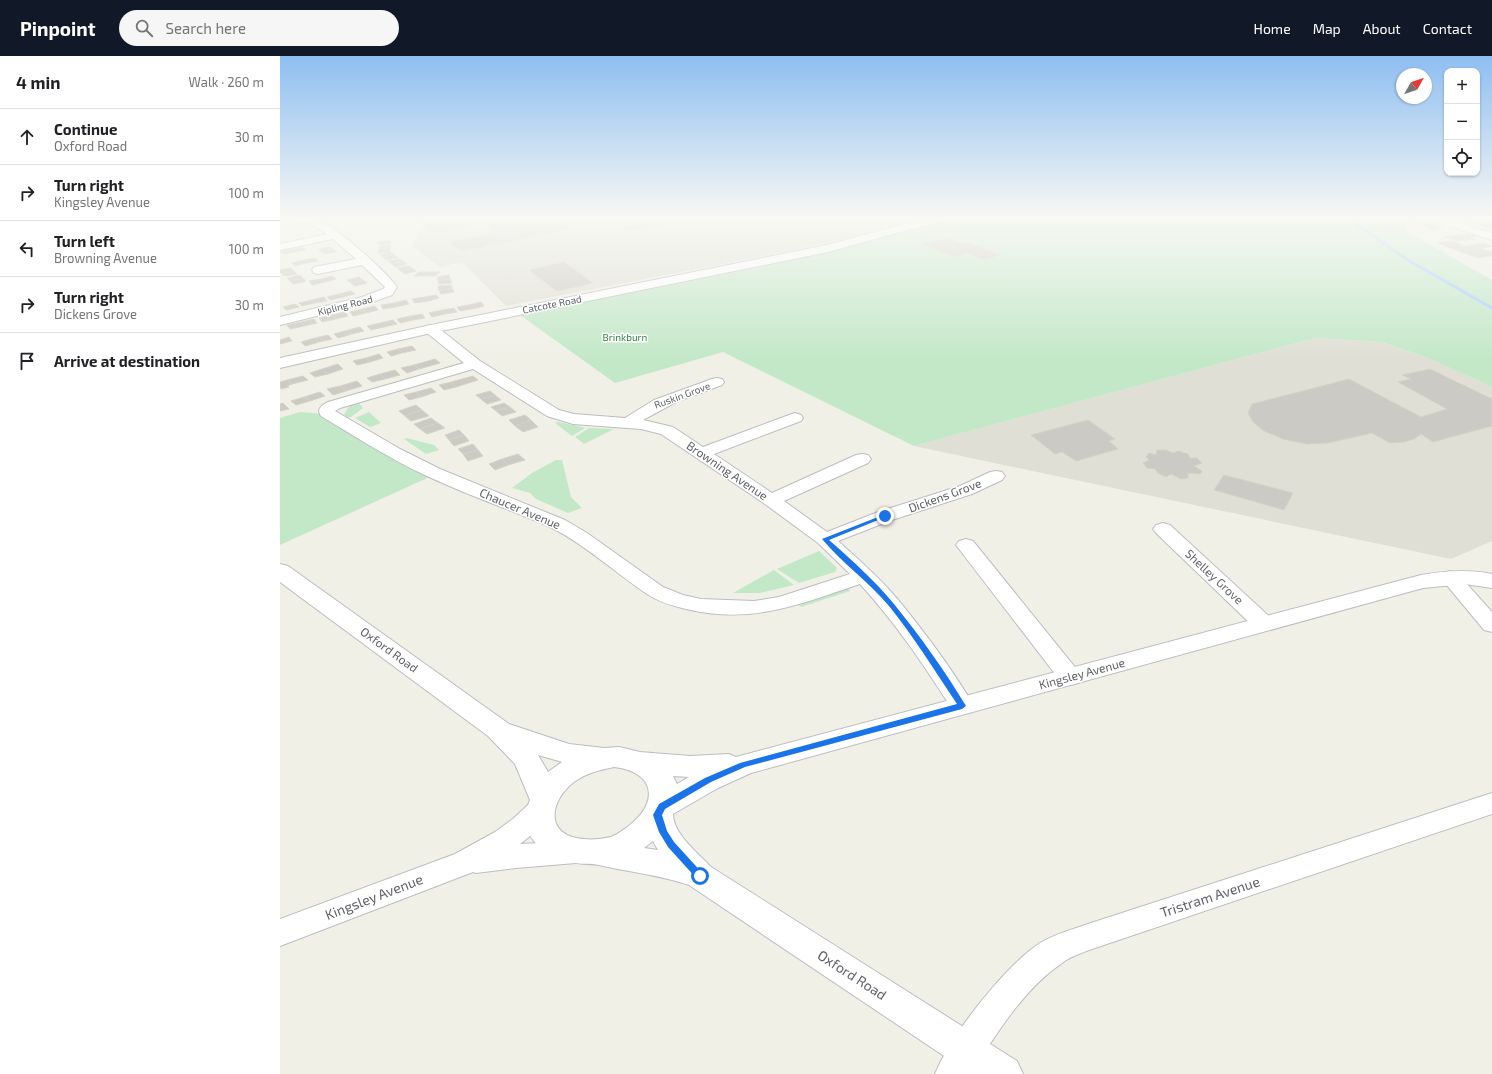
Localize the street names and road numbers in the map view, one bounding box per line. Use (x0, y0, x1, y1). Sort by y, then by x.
street label: Kipling Road (316, 292, 374, 318)
street label: Catcote Road (521, 292, 583, 316)
street label: Ruskin Grove (652, 379, 712, 411)
street label: Browning Avenue (684, 438, 771, 503)
street label: Dickens Grove (906, 475, 983, 515)
street label: Chaucer Avenue (478, 485, 563, 531)
street label: Shelley Grove (1183, 546, 1247, 607)
street label: Oxford Road (358, 624, 421, 675)
street label: Kingsley Avenue (1037, 655, 1126, 691)
street label: Kingsley Avenue (323, 870, 425, 923)
street label: Tristram Avenue (1158, 872, 1262, 921)
street label: Oxford Road (815, 946, 890, 1003)

